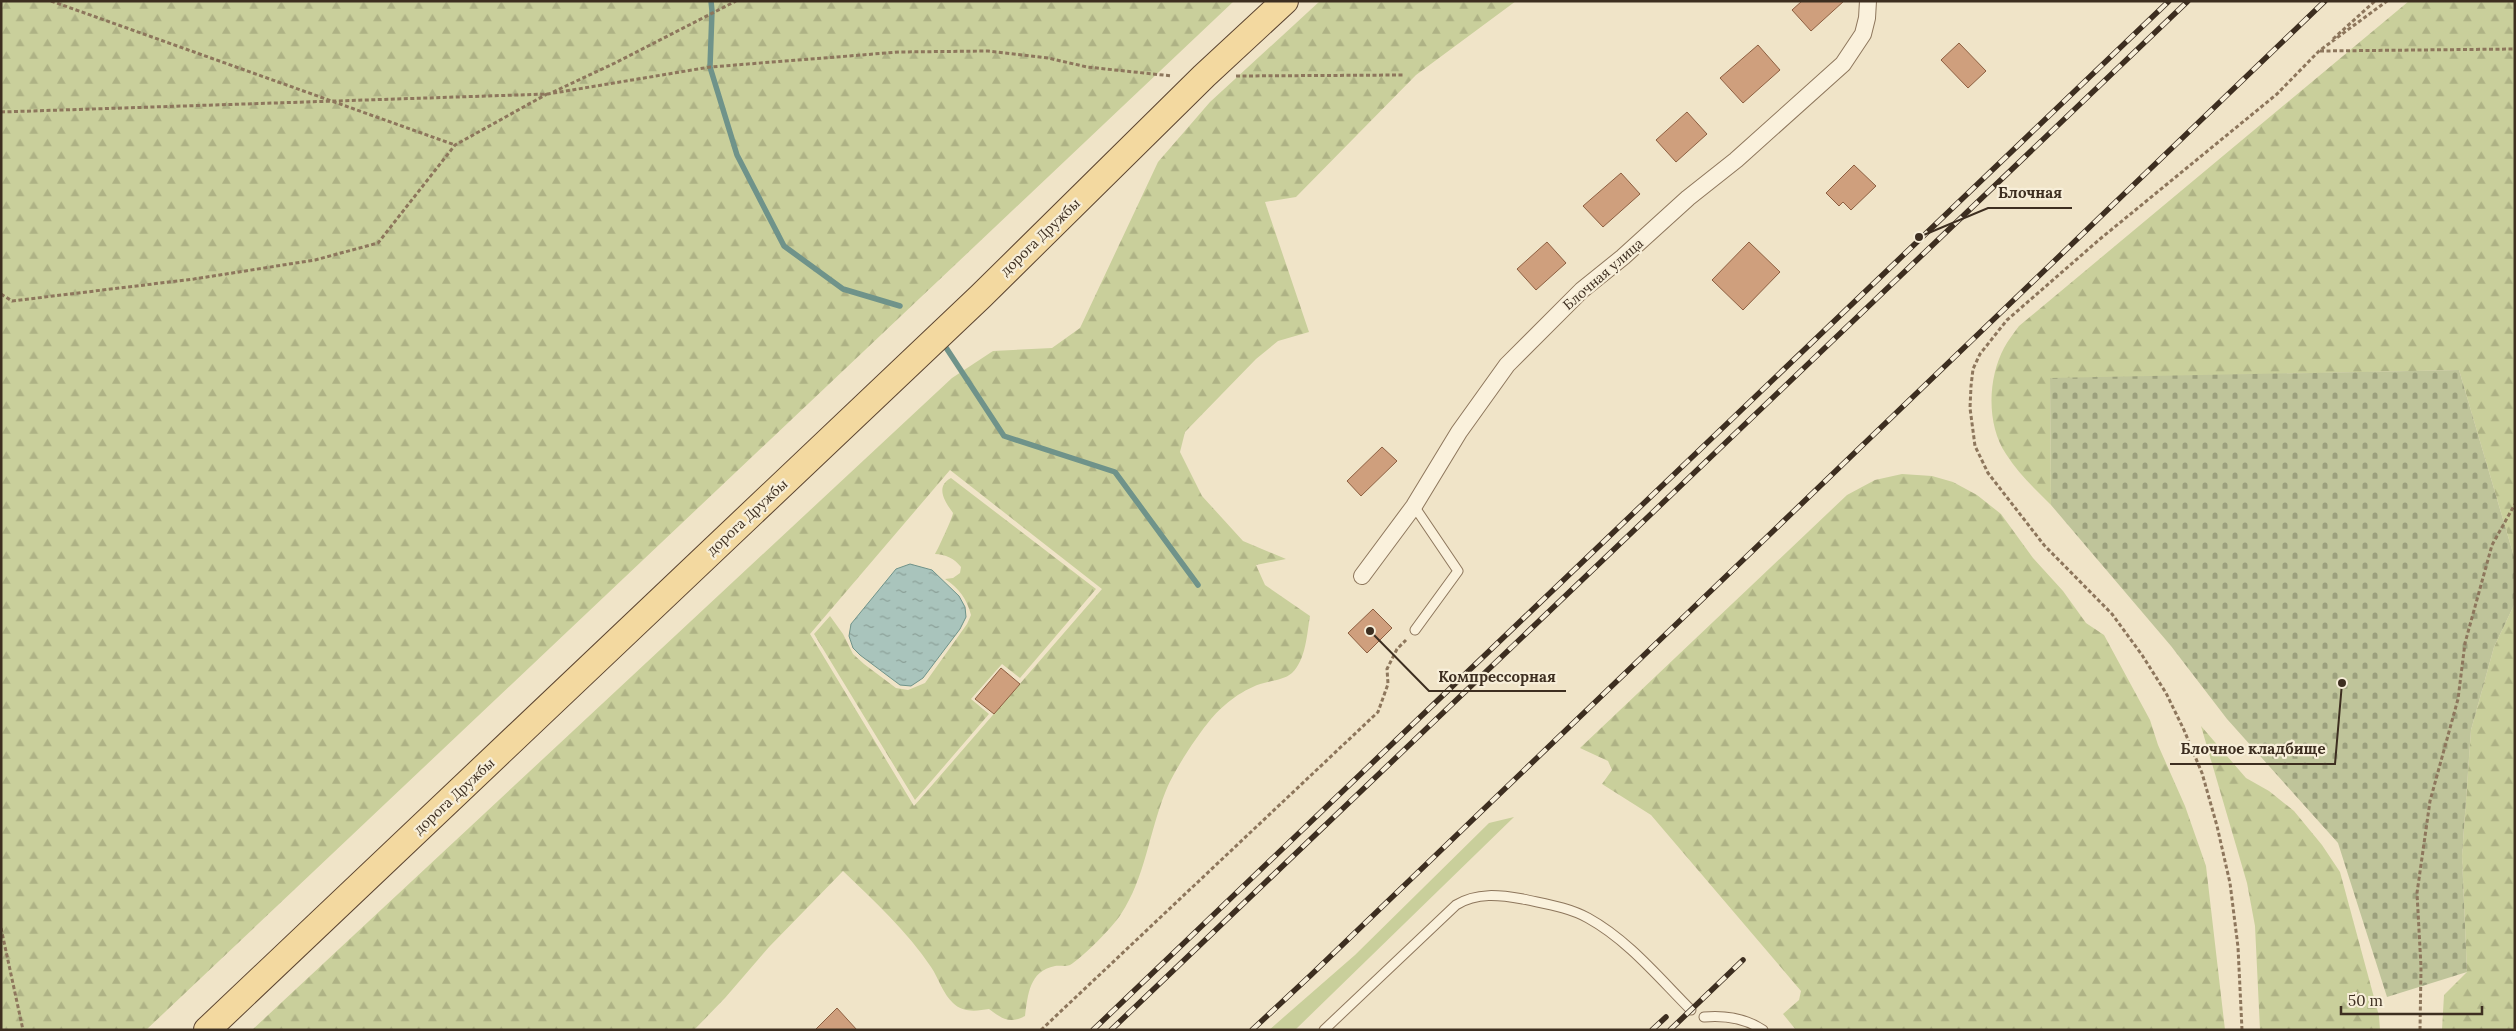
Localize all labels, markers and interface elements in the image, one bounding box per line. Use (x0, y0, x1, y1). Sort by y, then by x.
callout: Блочная (1988, 178, 2072, 208)
text: Блочная (1998, 183, 2062, 202)
street label: дорога Дружбы (996, 194, 1084, 280)
street label: Блочная улица (1559, 234, 1647, 314)
street label: дорога Дружбы (703, 475, 791, 559)
callout: Компрессорная (1429, 661, 1566, 691)
text: Компрессорная (1438, 667, 1556, 686)
callout: Блочное кладбище (2170, 734, 2335, 764)
text: Блочное кладбище (2180, 739, 2326, 758)
street label: дорога Дружбы (410, 754, 498, 838)
scale bar (2341, 984, 2482, 1016)
text: 50 m (2348, 991, 2383, 1010)

